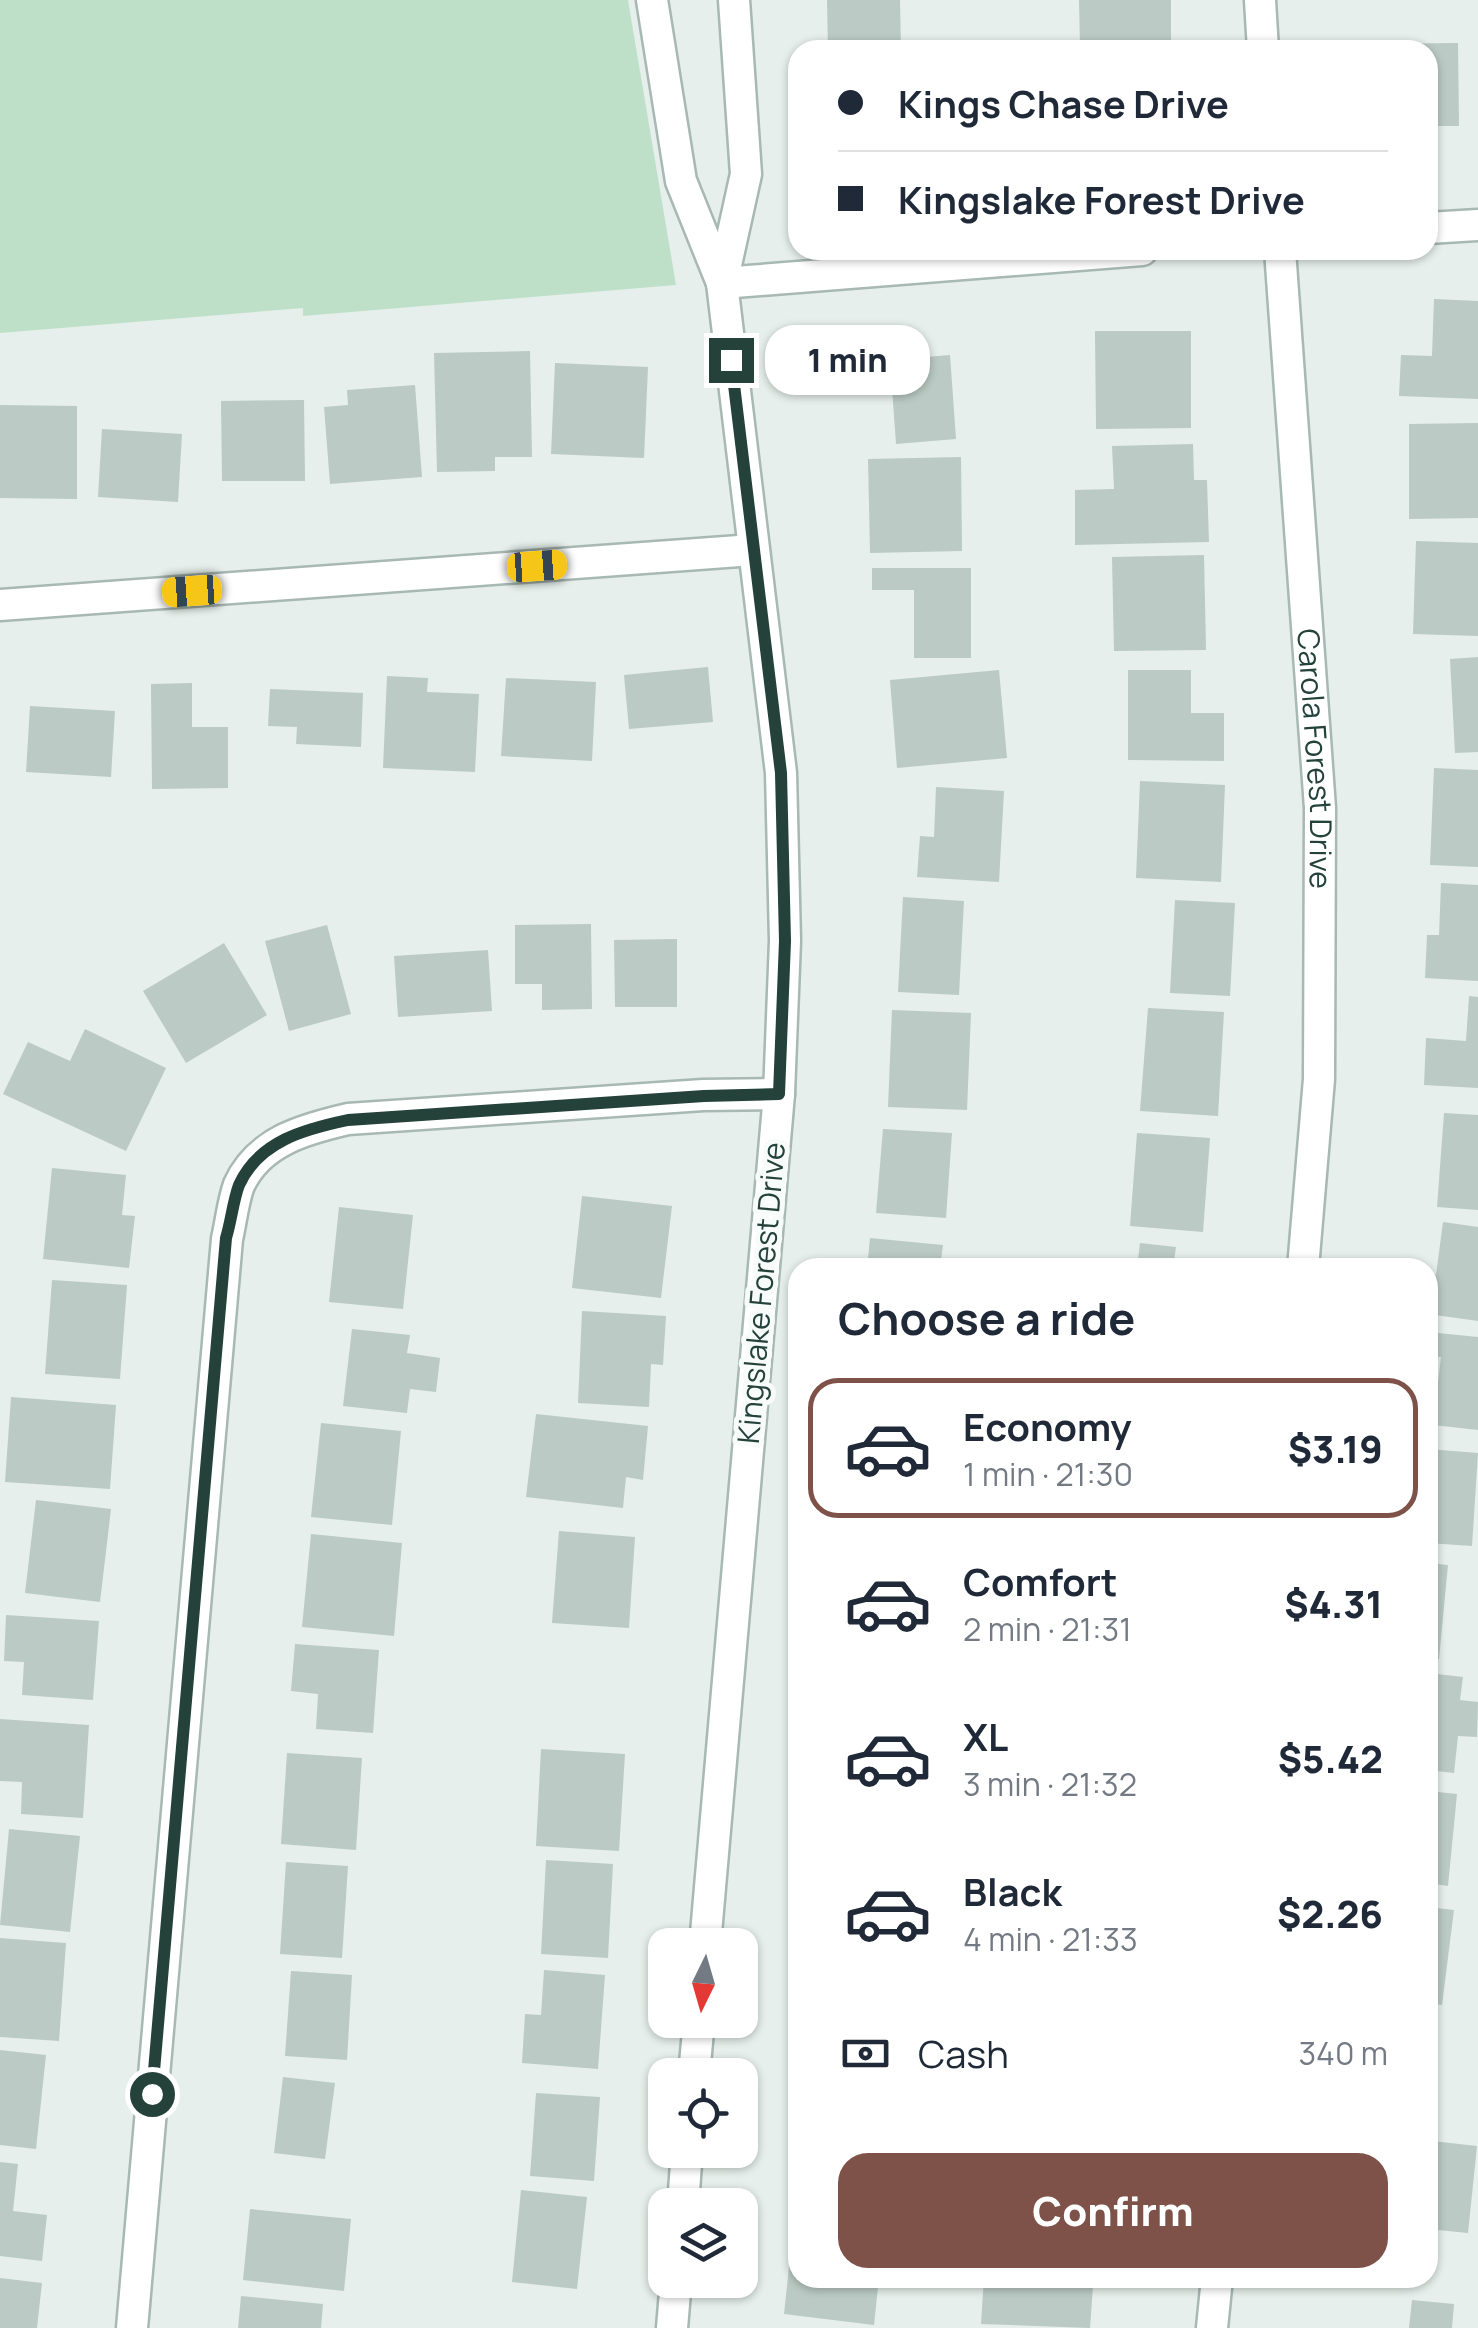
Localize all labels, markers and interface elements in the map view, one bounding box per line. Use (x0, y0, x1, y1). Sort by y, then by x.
text: Kings Chase Drive (898, 77, 1229, 129)
text: Kingslake Forest Drive (898, 173, 1305, 225)
callout: 1 min (766, 325, 931, 395)
route end (709, 338, 754, 383)
text: 1 min (807, 338, 888, 382)
car (506, 549, 568, 583)
car (161, 574, 223, 608)
street label: Carola Forest Drive (1288, 627, 1342, 889)
street label: Kingslake Forest Drive (727, 1141, 794, 1445)
text: Choose a ride (838, 1287, 1135, 1349)
text: Economy (963, 1400, 1132, 1452)
icon: car (843, 1403, 933, 1493)
text: $3.19 (1288, 1422, 1383, 1474)
text: 1 min · 21:30 (963, 1452, 1133, 1496)
text: Comfort (963, 1555, 1117, 1607)
icon: car (843, 1558, 933, 1648)
text: $4.31 (1284, 1577, 1383, 1629)
text: 2 min · 21:31 (963, 1607, 1132, 1651)
text: XL (963, 1710, 1008, 1762)
icon: car (843, 1713, 933, 1803)
text: $5.42 (1278, 1732, 1383, 1784)
text: 3 min · 21:32 (963, 1762, 1137, 1806)
text: Black (963, 1865, 1062, 1917)
icon: car (843, 1868, 933, 1958)
text: $2.26 (1277, 1887, 1383, 1939)
text: 4 min · 21:33 (963, 1917, 1138, 1961)
north arrow (648, 1928, 758, 2038)
map controls (648, 1928, 758, 2298)
icon: cash (838, 2026, 893, 2081)
text: Cash (918, 2027, 1009, 2079)
text: 340 m (1298, 2031, 1388, 2075)
button: locate (648, 2058, 758, 2168)
route start (130, 2072, 175, 2117)
button: Confirm (838, 2153, 1388, 2268)
button: layers (648, 2188, 758, 2298)

